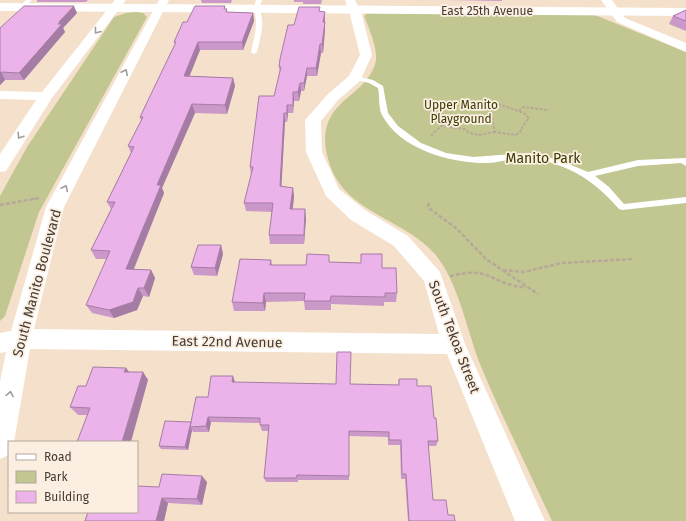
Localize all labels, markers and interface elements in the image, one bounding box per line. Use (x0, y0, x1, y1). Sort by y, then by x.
street label: East 25th Avenue (441, 4, 533, 18)
one-way arrow (94, 26, 101, 33)
one-way arrow (121, 69, 128, 77)
park label: Upper Manito Playground (424, 98, 498, 126)
one-way arrow (18, 131, 25, 138)
park label: Manito Park (506, 150, 581, 167)
one-way arrow (61, 184, 68, 192)
street label: South Manito Boulevard (9, 207, 65, 359)
street label: South Tekoa Street (425, 278, 484, 397)
street label: East 22nd Avenue (172, 333, 282, 351)
one-way arrow (5, 390, 13, 397)
legend (8, 441, 138, 513)
text: Road (44, 450, 72, 464)
text: Park (44, 470, 68, 484)
text: Building (44, 490, 90, 504)

